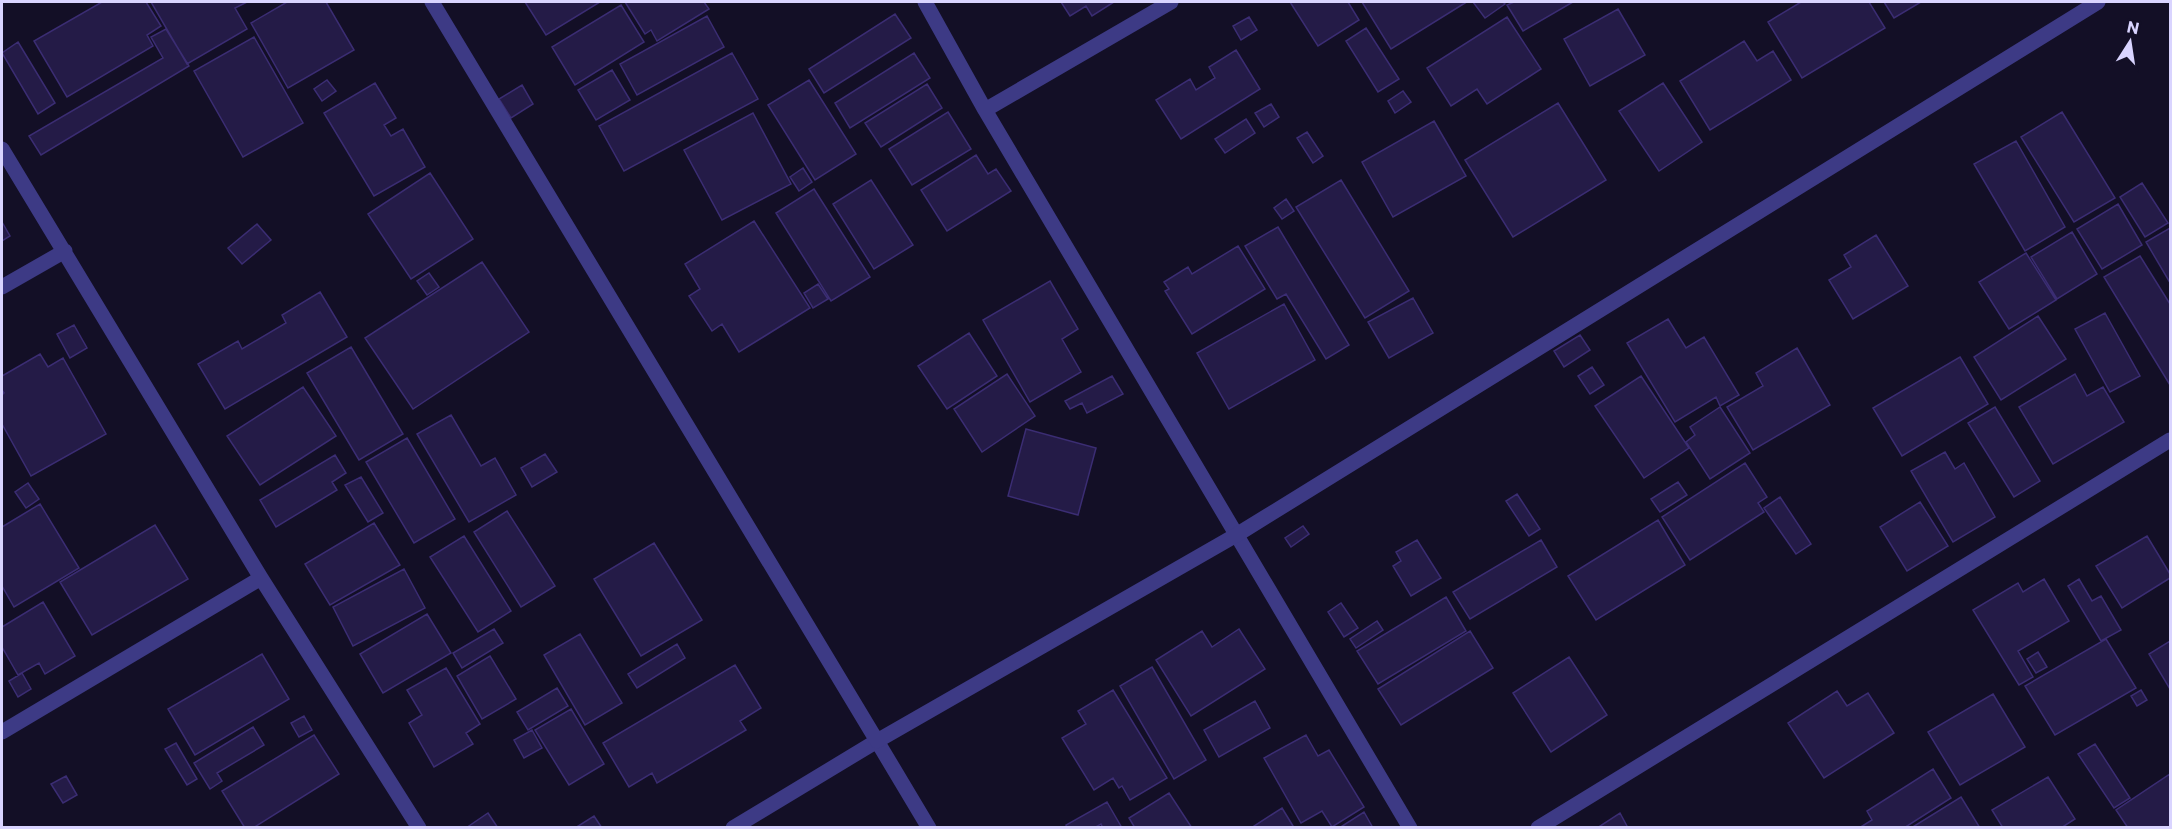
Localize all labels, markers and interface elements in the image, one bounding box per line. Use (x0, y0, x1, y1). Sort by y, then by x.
north arrow (2100, 12, 2160, 72)
text: N (2125, 16, 2141, 37)

